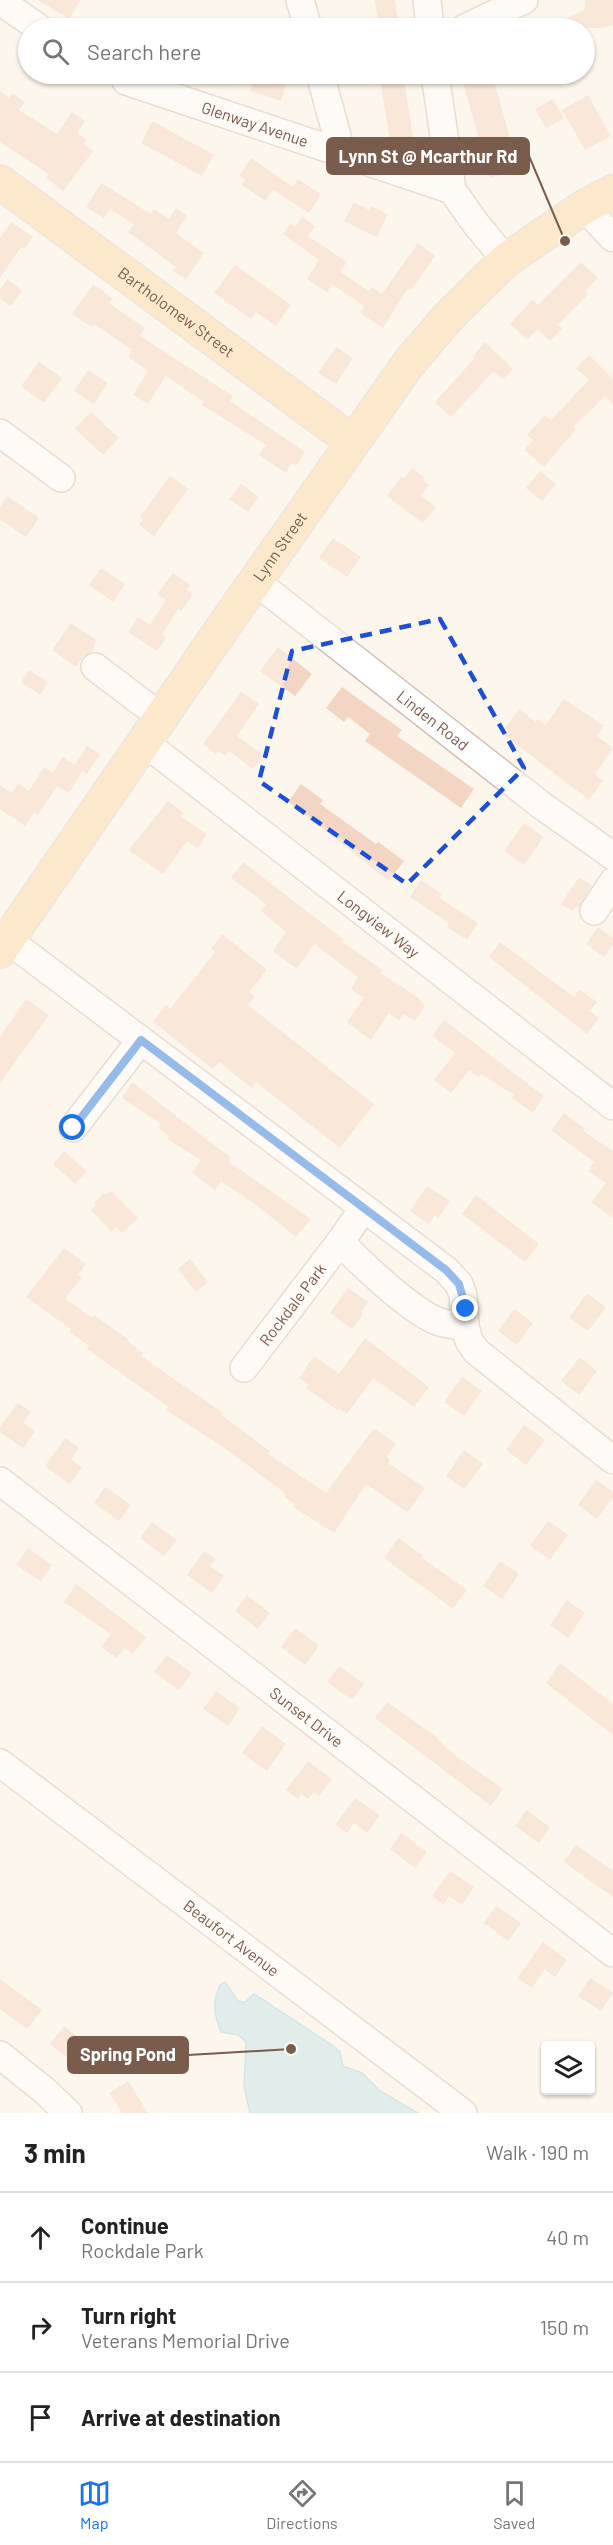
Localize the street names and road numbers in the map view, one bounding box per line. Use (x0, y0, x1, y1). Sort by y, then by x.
street label: Glenway Avenue (199, 97, 311, 150)
street label: Bartholomew Street (115, 262, 238, 361)
street label: Lynn Street (248, 508, 310, 584)
street label: Linden Road (393, 686, 473, 754)
street label: Longview Way (334, 886, 424, 962)
street label: Rockdale Park (255, 1259, 329, 1349)
street label: Sunset Drive (267, 1683, 347, 1751)
street label: Beaufort Avenue (180, 1895, 283, 1980)

